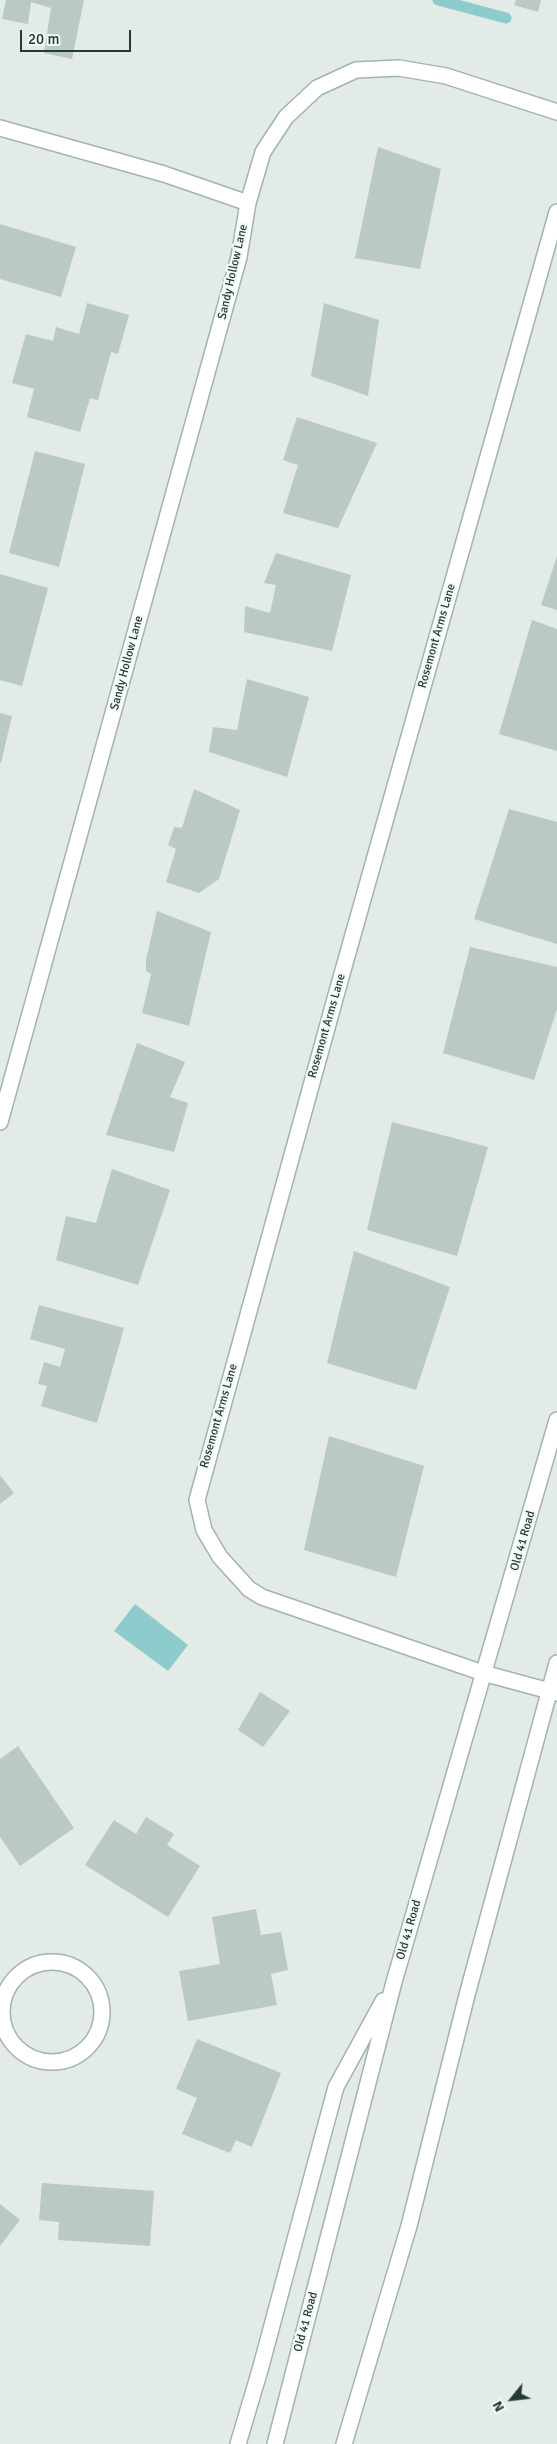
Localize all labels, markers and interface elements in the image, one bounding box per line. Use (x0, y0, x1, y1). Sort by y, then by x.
scale bar (22, 20, 134, 52)
text: 20 m (28, 30, 59, 48)
street label: Sandy Hollow Lane (215, 223, 251, 321)
street label: Rosemont Arms Lane (415, 582, 459, 690)
street label: Sandy Hollow Lane (107, 614, 147, 712)
street label: Rosemont Arms Lane (305, 972, 349, 1080)
street label: Rosemont Arms Lane (197, 1362, 241, 1470)
street label: Old 41 Road (508, 1509, 538, 1573)
street label: Old 41 Road (394, 1898, 424, 1962)
street label: Old 41 Road (291, 2290, 321, 2354)
north arrow (487, 2374, 537, 2424)
text: N (489, 2398, 508, 2415)

